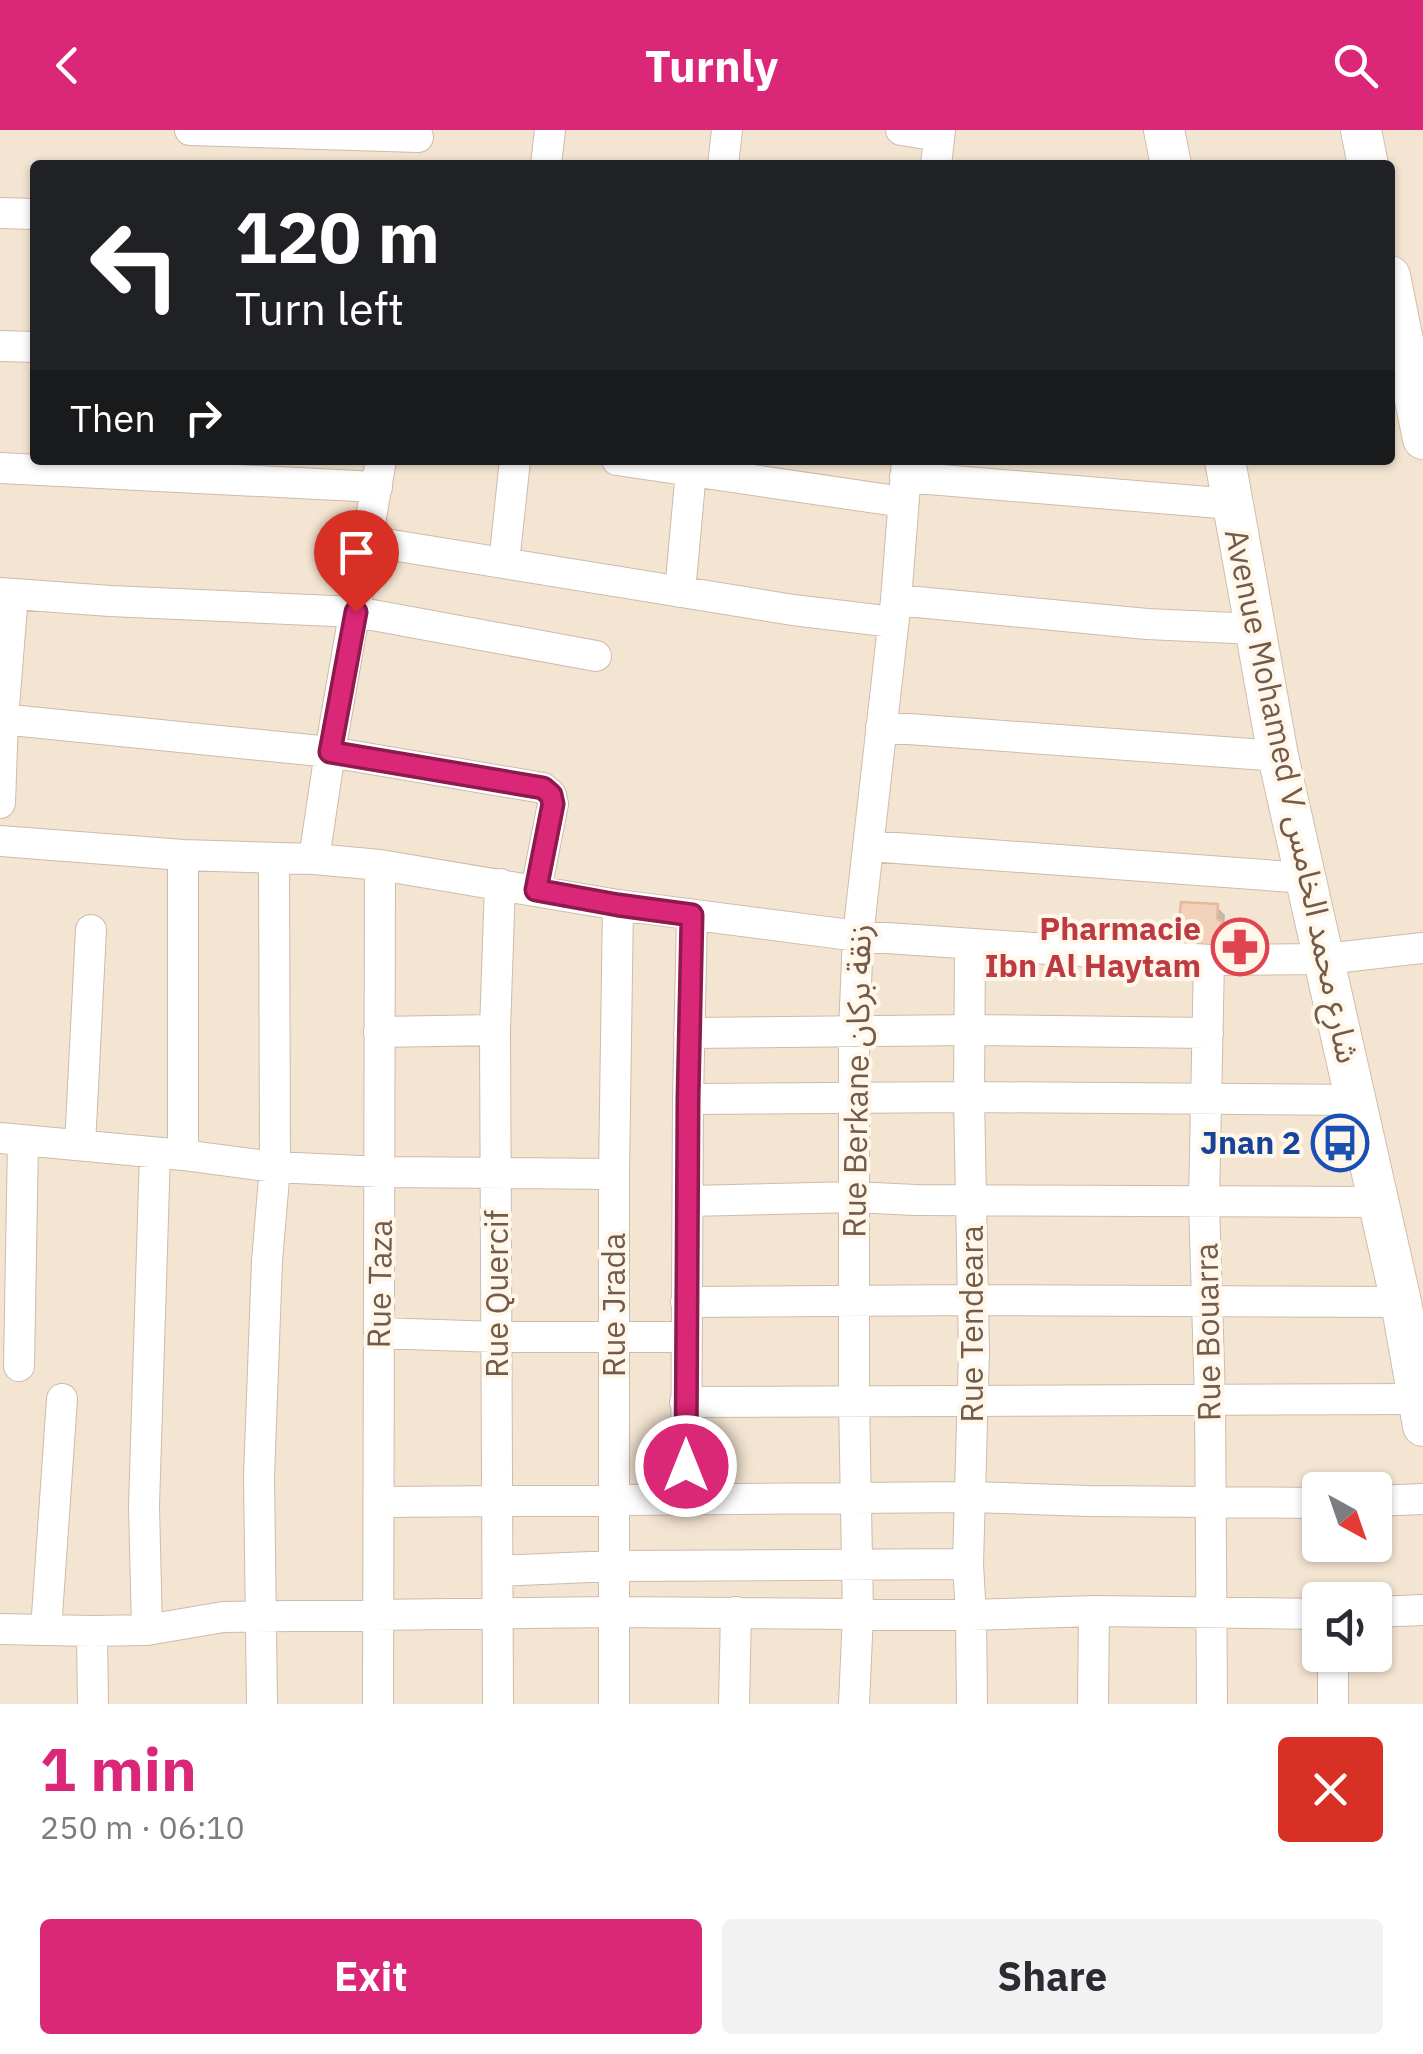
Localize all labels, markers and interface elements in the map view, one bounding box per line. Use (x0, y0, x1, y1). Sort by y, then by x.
text: Turnly (645, 36, 778, 94)
icon: back (40, 38, 95, 93)
icon: search (1328, 38, 1383, 93)
text: 120 m (235, 191, 440, 282)
icon: left (70, 200, 200, 330)
text: Turn left (235, 279, 404, 337)
icon: right (176, 390, 231, 445)
text: Then (70, 393, 156, 442)
pin (314, 510, 399, 613)
icon: arrive (329, 525, 384, 580)
street label: Avenue Mohamed V شارع محمد الخامس (1212, 525, 1370, 1068)
place label: Pharmacie Ibn Al Haytam (985, 907, 1201, 986)
pharmacy icon: Pharmacie Ibn Al Haytam (1210, 917, 1270, 977)
street label: Rue Berkane زنقة بركان (832, 924, 880, 1238)
bus stop icon: Jnan 2 (1310, 1113, 1370, 1173)
place label: Jnan 2 (1200, 1121, 1301, 1163)
street label: Rue Quercif (475, 1210, 517, 1378)
street label: Rue Taza (357, 1219, 401, 1349)
street label: Rue Tendeara (950, 1225, 992, 1423)
street label: Rue Jrada (592, 1233, 634, 1377)
street label: Rue Bouarra (1184, 1243, 1230, 1422)
position arrow (634, 1414, 738, 1518)
north arrow (1302, 1472, 1392, 1562)
map controls (1302, 1472, 1392, 1672)
button: sound (1302, 1582, 1392, 1672)
text: 1 min (40, 1729, 197, 1808)
button: close (1278, 1737, 1383, 1842)
text: 250 m · 06:10 (40, 1806, 245, 1848)
button: Exit (40, 1919, 702, 2034)
button: Share (722, 1919, 1383, 2034)

